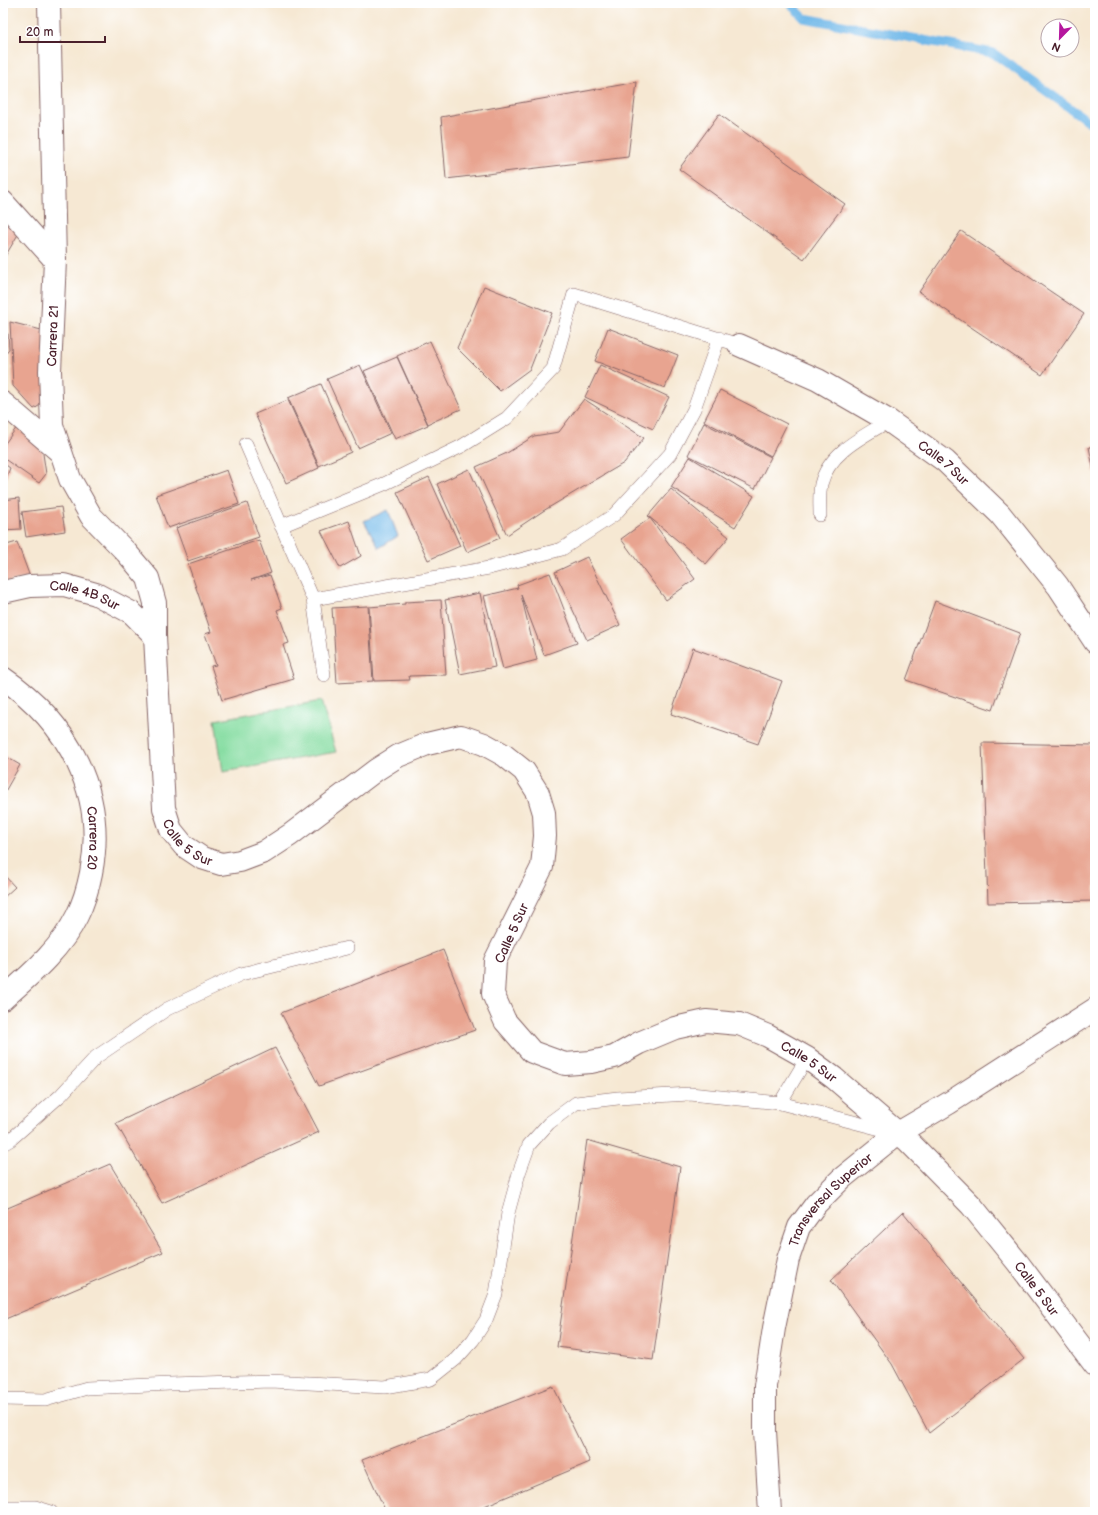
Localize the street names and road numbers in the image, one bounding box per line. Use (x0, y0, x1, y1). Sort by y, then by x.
street label: Carrera 21 (44, 305, 62, 367)
street label: Calle 7 Sur (914, 437, 972, 489)
street label: Calle 4B Sur (49, 578, 122, 614)
street label: Carrera 20 (83, 805, 102, 871)
street label: Calle 5 Sur (159, 817, 214, 870)
street label: Calle 5 Sur (492, 901, 532, 966)
street label: Calle 5 Sur (778, 1038, 840, 1086)
street label: Transversal Superior (786, 1150, 876, 1249)
street label: Calle 5 Sur (1011, 1259, 1062, 1320)

